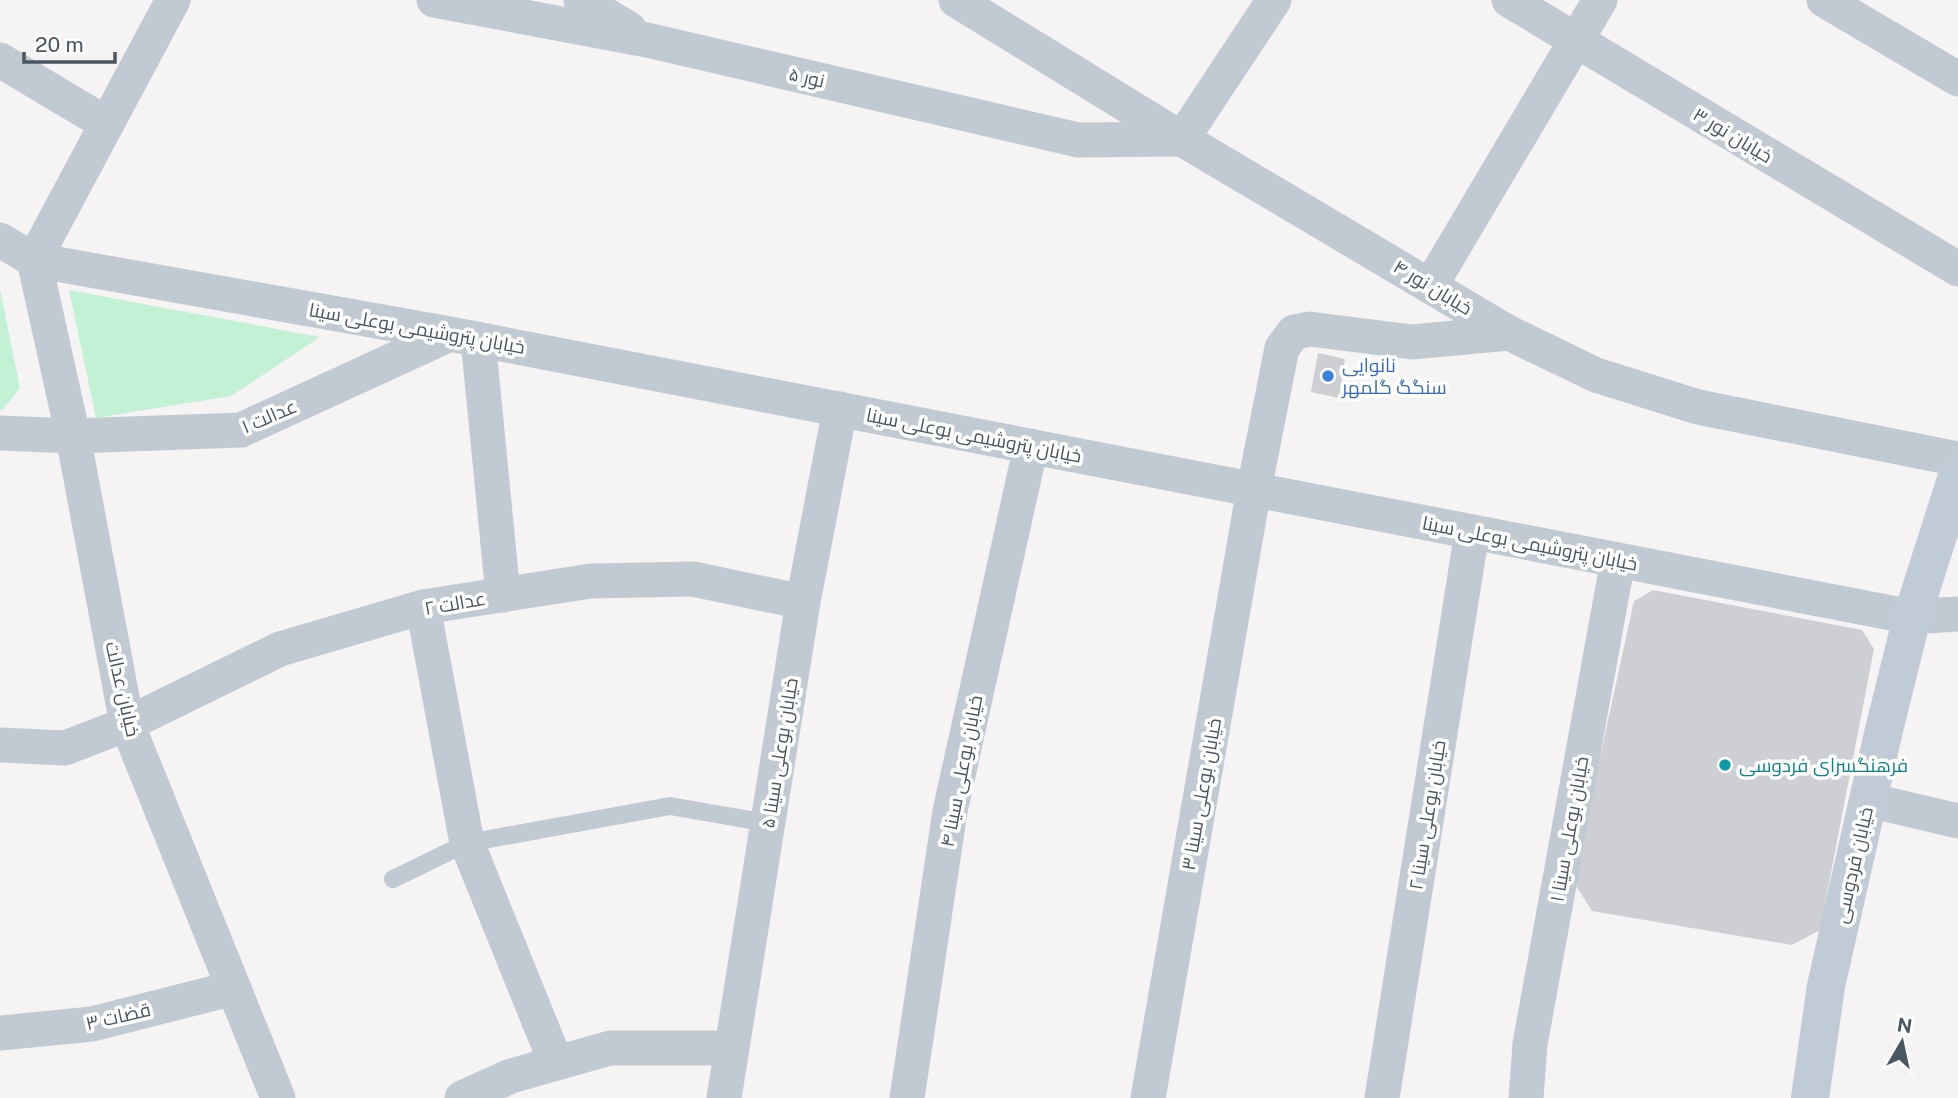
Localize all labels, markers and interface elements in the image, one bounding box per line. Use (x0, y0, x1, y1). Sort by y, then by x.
scale bar (24, 21, 116, 65)
text: 20 m (35, 32, 84, 57)
street label: نور ۵ (787, 62, 827, 93)
street label: خیابان نور ۳ (1689, 103, 1776, 168)
street label: خیابان نور ۴ (1389, 255, 1476, 320)
street label: خیابان پتروشیمی بوعلی سینا (307, 298, 527, 360)
place label: نانوایی سنگگ گلمهر (1341, 354, 1447, 399)
marker: نانوایی سنگگ گلمهر (1320, 368, 1336, 384)
street label: عدالت ۱ (238, 395, 300, 437)
street label: خیابان پتروشیمی بوعلی سینا (864, 403, 1084, 469)
street label: خیابان پتروشیمی بوعلی سینا (1420, 511, 1640, 577)
street label: عدالت ۲ (423, 587, 487, 619)
street label: خیابان عدالت (100, 639, 145, 739)
street label: خیابان بوعلی سینا ۵ (756, 676, 803, 830)
street label: خیابان بوعلی سینا ۴ (936, 693, 987, 849)
street label: خیابان بوعلی سینا ۳ (1177, 716, 1226, 872)
street label: خیابان بوعلی سینا ۲ (1404, 739, 1451, 892)
place label: فرهنگسرای فردوسی (1739, 754, 1908, 777)
street label: خیابان بوعلی سینا ۱ (1545, 755, 1594, 904)
marker: فرهنگسرای فردوسی (1717, 757, 1733, 773)
street label: خیابان فردوسی (1829, 805, 1878, 926)
street label: قضات ۳ (83, 998, 153, 1034)
north arrow (1867, 1007, 1937, 1077)
text: N (1896, 1013, 1914, 1037)

